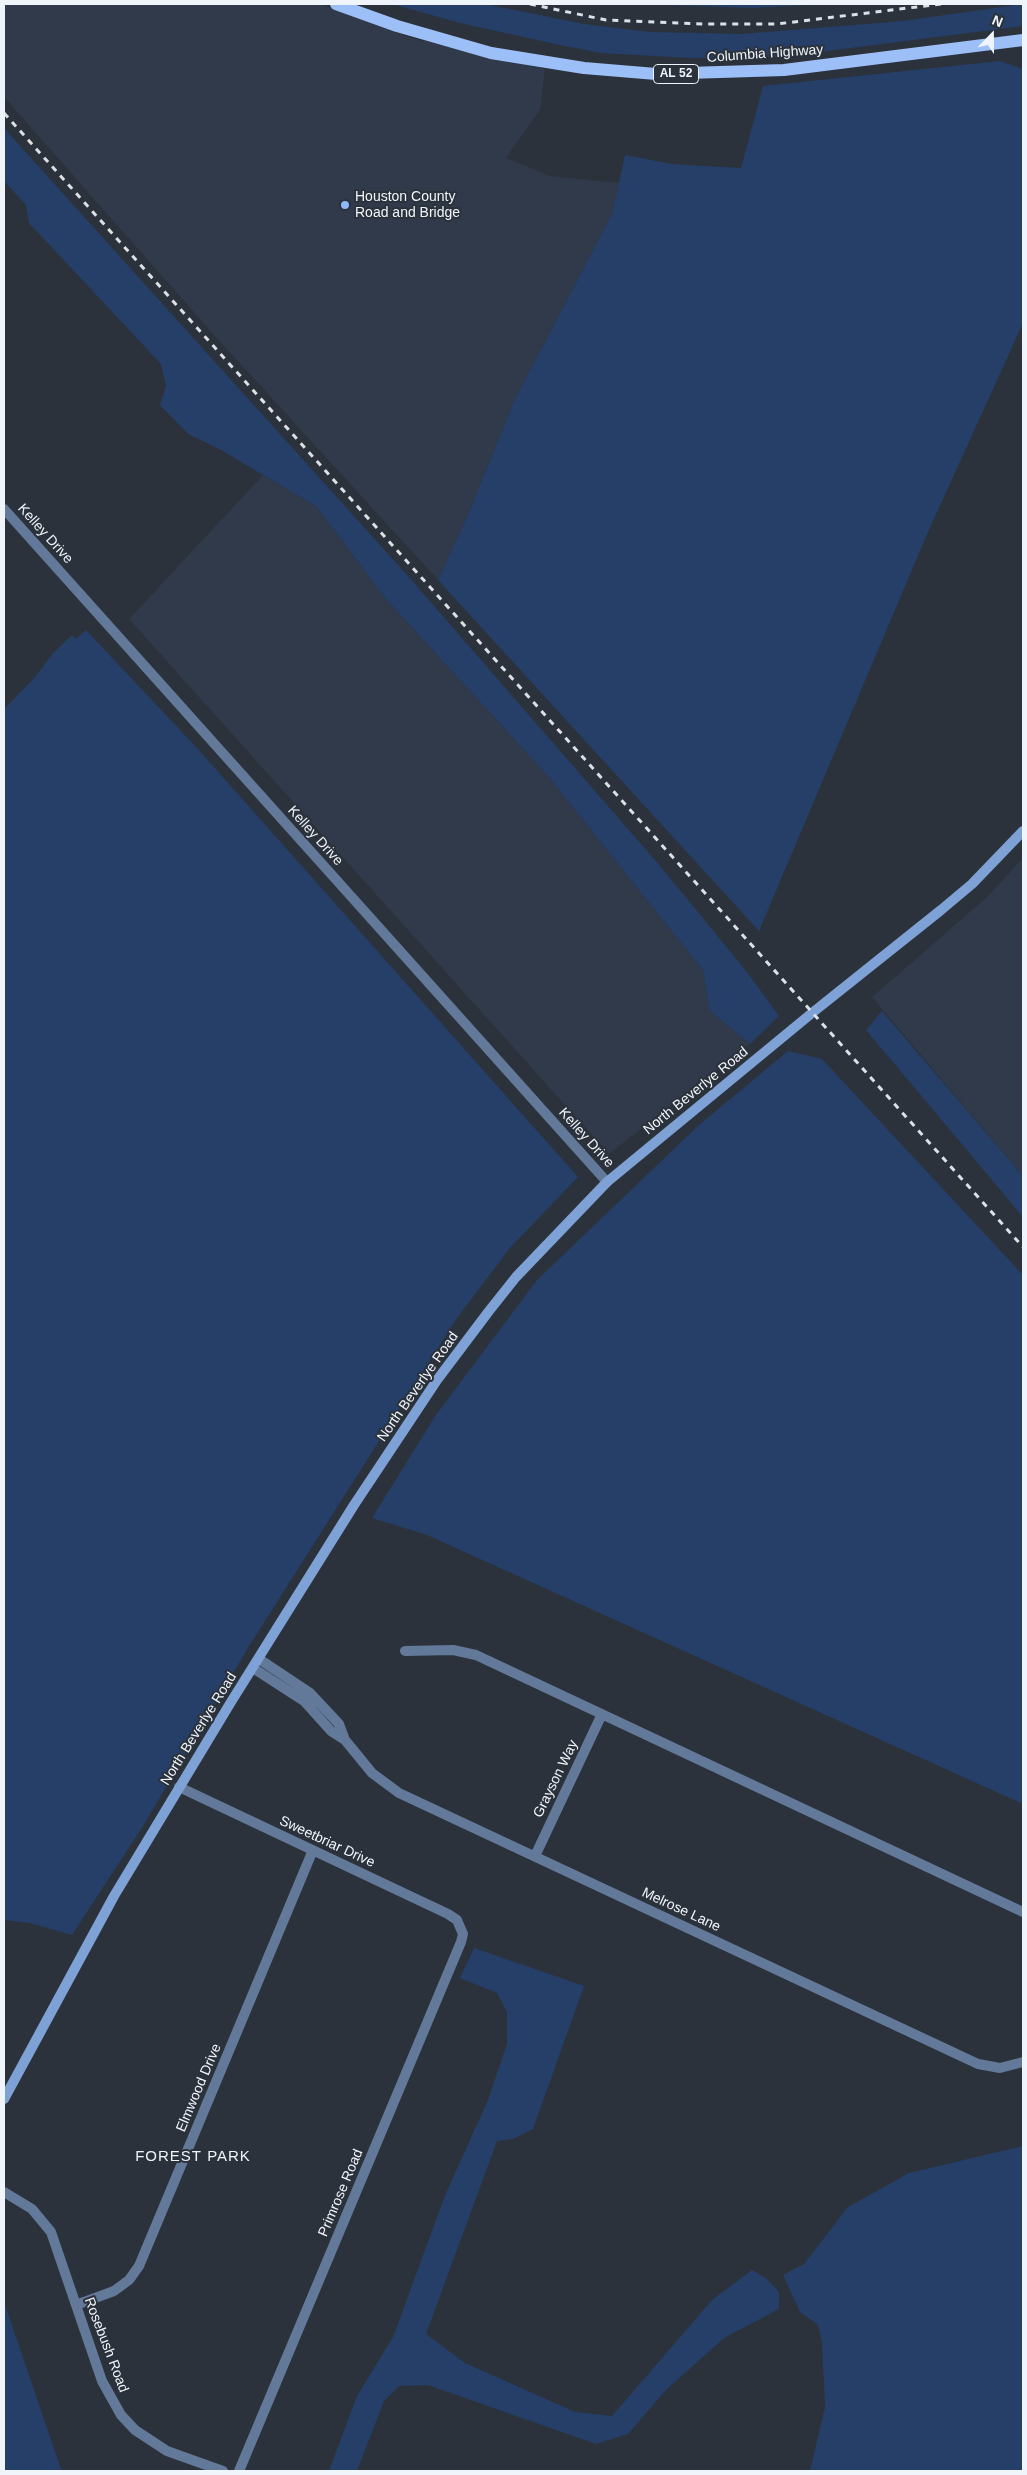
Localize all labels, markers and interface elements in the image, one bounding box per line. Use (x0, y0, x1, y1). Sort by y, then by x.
north arrow (967, 10, 1017, 60)
text: N (990, 12, 1005, 30)
street label: Columbia Highway (706, 42, 824, 66)
road number: AL 52 (654, 64, 698, 84)
place label: Houston County Road and Bridge (355, 189, 460, 222)
marker: Houston County Road and Bridge (339, 199, 351, 211)
street label: Kelley Drive (14, 501, 76, 567)
street label: Kelley Drive (284, 803, 346, 869)
street label: North Beverlye Road (640, 1044, 752, 1138)
street label: Kelley Drive (555, 1105, 617, 1171)
street label: North Beverlye Road (374, 1329, 462, 1445)
street label: North Beverlye Road (157, 1669, 241, 1789)
street label: Grayson Way (530, 1737, 582, 1821)
street label: Sweetbriar Drive (277, 1813, 377, 1871)
street label: Melrose Lane (639, 1884, 723, 1936)
street label: Elmwood Drive (173, 2041, 225, 2135)
street label: Primrose Road (315, 2147, 367, 2239)
district label: FOREST PARK (134, 2148, 252, 2166)
street label: Rosebush Road (80, 2295, 132, 2395)

